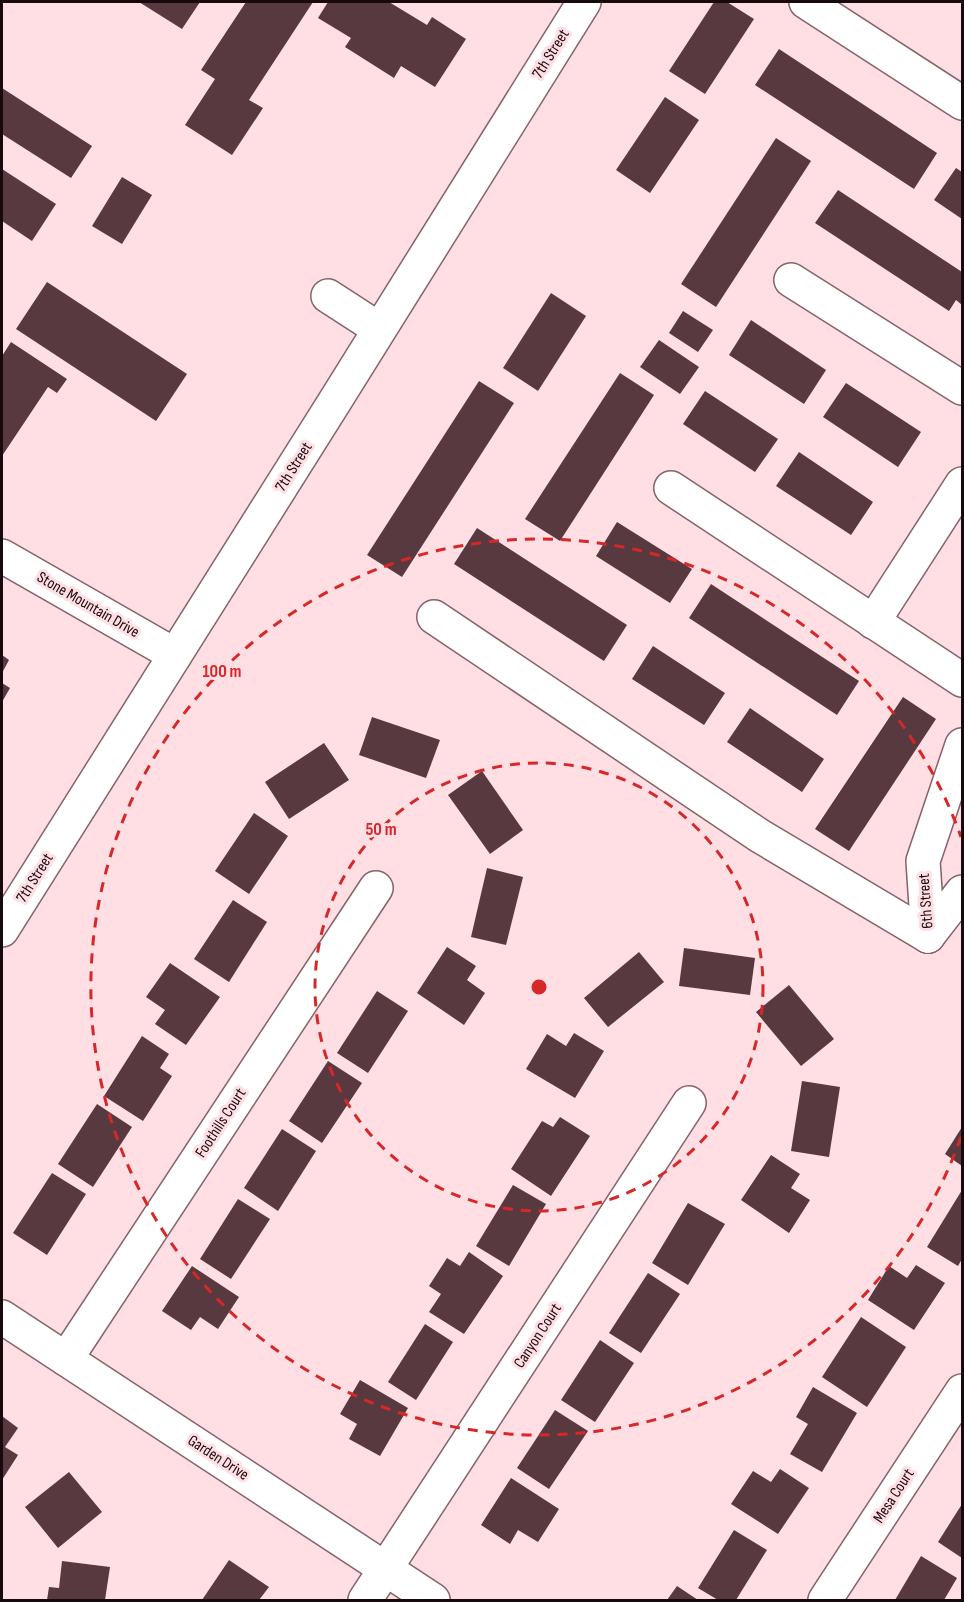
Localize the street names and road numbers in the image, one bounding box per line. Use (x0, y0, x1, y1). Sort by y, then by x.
street label: 7th Street (528, 26, 574, 82)
street label: 7th Street (271, 439, 317, 495)
street label: Stone Mountain Drive (33, 568, 143, 642)
street label: 7th Street (12, 850, 58, 906)
street label: 6th Street (915, 873, 937, 929)
street label: Foothills Court (192, 1085, 250, 1161)
street label: Canyon Court (510, 1300, 566, 1372)
street label: Garden Drive (184, 1431, 252, 1485)
street label: Mesa Court (869, 1465, 919, 1527)

